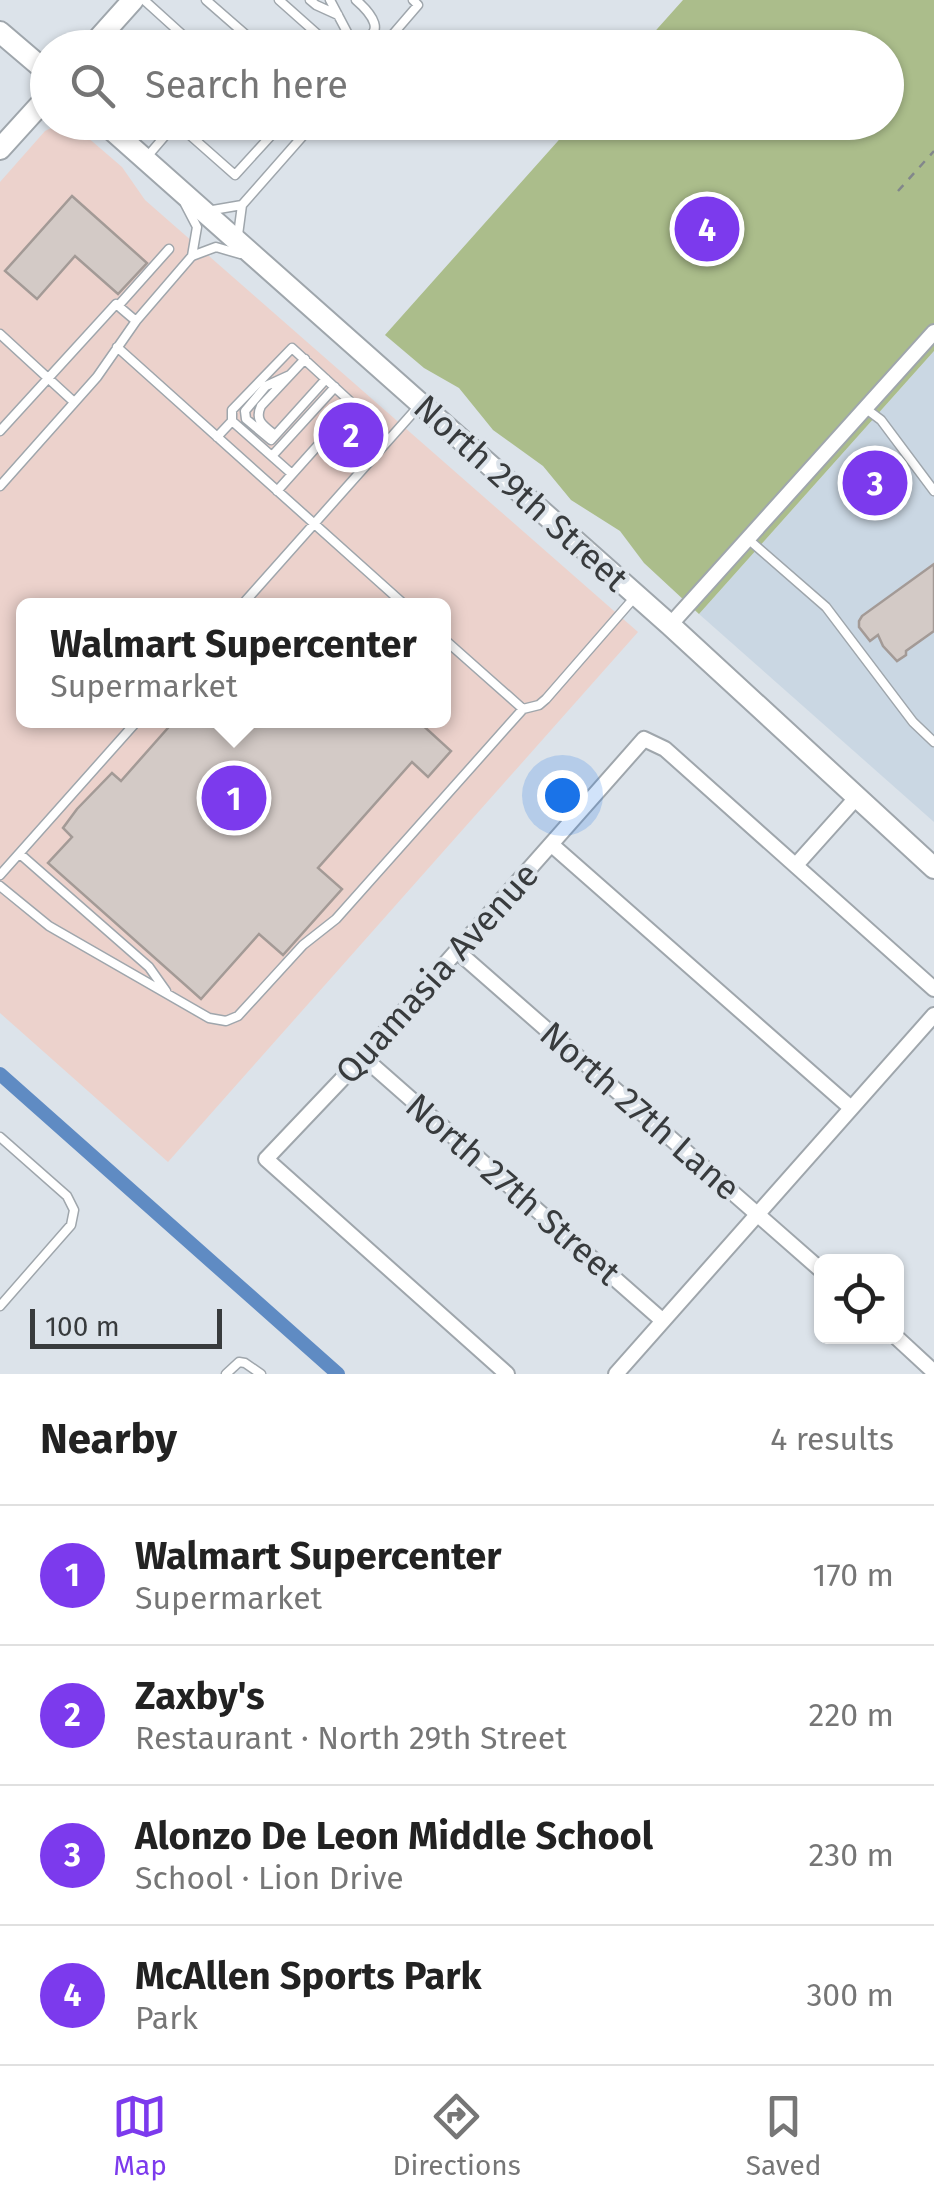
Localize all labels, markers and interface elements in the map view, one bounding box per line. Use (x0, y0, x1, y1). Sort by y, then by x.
search box (30, 30, 904, 140)
icon: search (65, 58, 120, 113)
text: Search here (145, 62, 348, 108)
pin: 4 (674, 192, 740, 266)
street label: North 29th Street (406, 386, 637, 600)
pin: 2 (318, 398, 384, 472)
pin: 3 (842, 446, 908, 520)
popup (16, 598, 451, 728)
text: Walmart Supercenter (50, 621, 417, 667)
text: Supermarket (50, 667, 237, 705)
pin: 1 (202, 760, 266, 836)
your location (537, 770, 588, 821)
street label: Quamasia Avenue (327, 854, 547, 1092)
street label: North 27th Lane (532, 1013, 748, 1209)
street label: North 27th Street (397, 1085, 629, 1294)
map controls (814, 1254, 904, 1344)
button: locate (814, 1254, 904, 1344)
scale bar (30, 1304, 222, 1348)
text: 100 m (45, 1310, 120, 1343)
text: Nearby (40, 1414, 177, 1464)
text: 4 results (770, 1420, 894, 1458)
text: Walmart Supercenter (135, 1533, 501, 1579)
text: 1 (65, 1556, 80, 1594)
text: 170 m (813, 1556, 894, 1594)
text: Supermarket (135, 1579, 322, 1617)
text: Zaxby's (135, 1673, 265, 1719)
text: 2 (64, 1696, 81, 1734)
text: 220 m (809, 1696, 894, 1734)
text: Restaurant · North 29th Street (135, 1719, 567, 1757)
text: Alonzo De Leon Middle School (135, 1813, 653, 1859)
text: 3 (64, 1836, 81, 1874)
text: 230 m (809, 1836, 894, 1874)
text: School · Lion Drive (135, 1859, 404, 1897)
text: McAllen Sports Park (135, 1953, 482, 1999)
text: 4 (63, 1976, 82, 2014)
text: 300 m (806, 1976, 894, 2014)
text: Park (135, 1999, 198, 2037)
tab: Map (112, 2089, 167, 2182)
tab: Directions (392, 2089, 521, 2182)
tab: Saved (746, 2089, 822, 2182)

